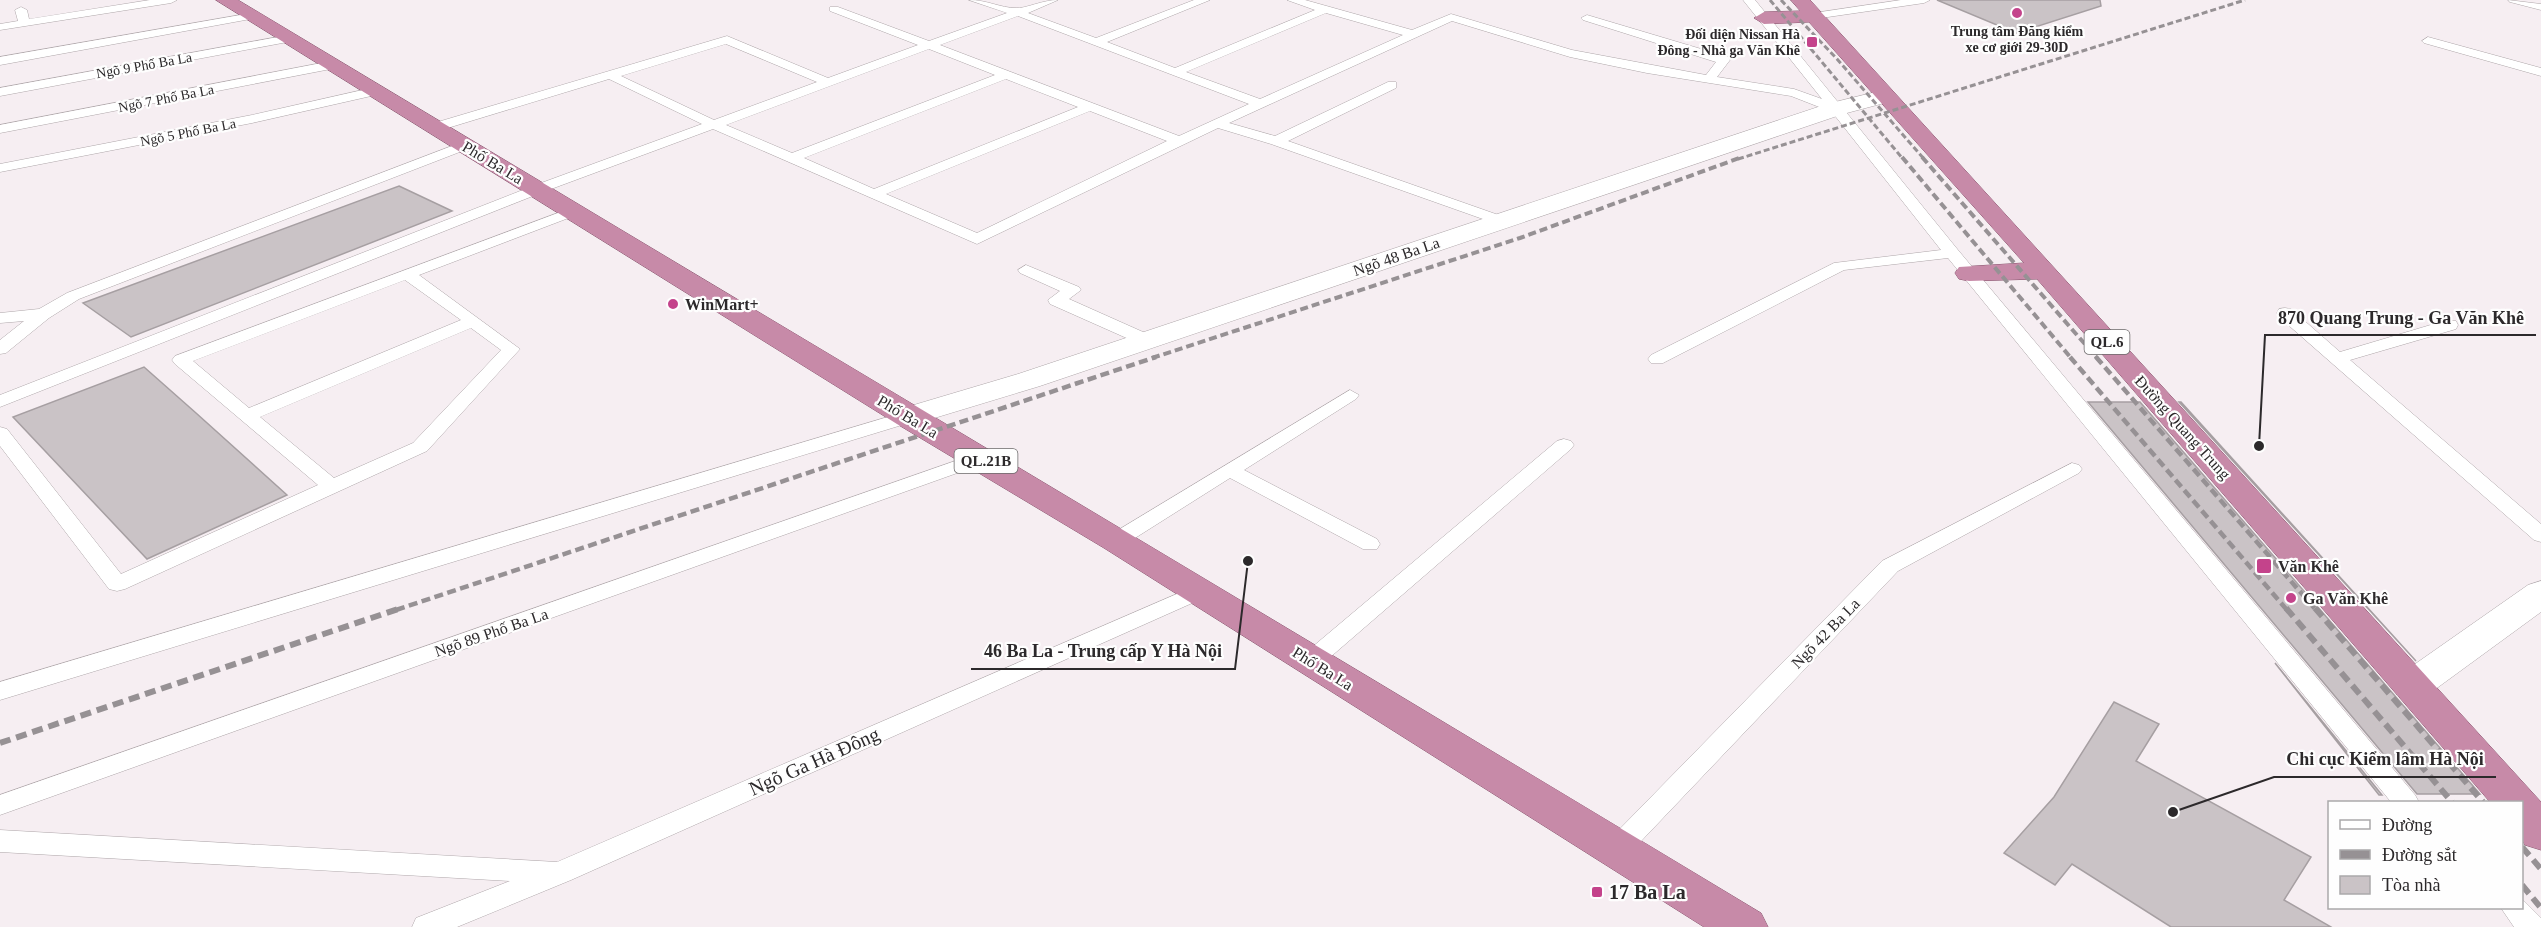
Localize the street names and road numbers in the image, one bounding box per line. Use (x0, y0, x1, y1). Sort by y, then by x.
street label: Ngõ 9 Phố Ba La (95, 50, 194, 81)
street label: Ngõ 7 Phố Ba La (117, 82, 216, 115)
street label: Ngõ 5 Phố Ba La (139, 116, 238, 149)
street label: Phố Ba La (459, 138, 526, 187)
street label: Ngõ 48 Ba La (1351, 234, 1442, 280)
road number: QL.6 (2084, 330, 2130, 354)
street label: Đường Quang Trung (2131, 372, 2234, 483)
street label: Phố Ba La (874, 392, 941, 441)
road number: QL.21B (954, 449, 1018, 473)
street label: Ngõ 42 Ba La (1788, 595, 1864, 672)
street label: Ngõ 89 Phố Ba La (432, 605, 551, 661)
street label: Phố Ba La (1290, 643, 1356, 694)
street label: Ngõ Ga Hà Đông (745, 722, 883, 801)

